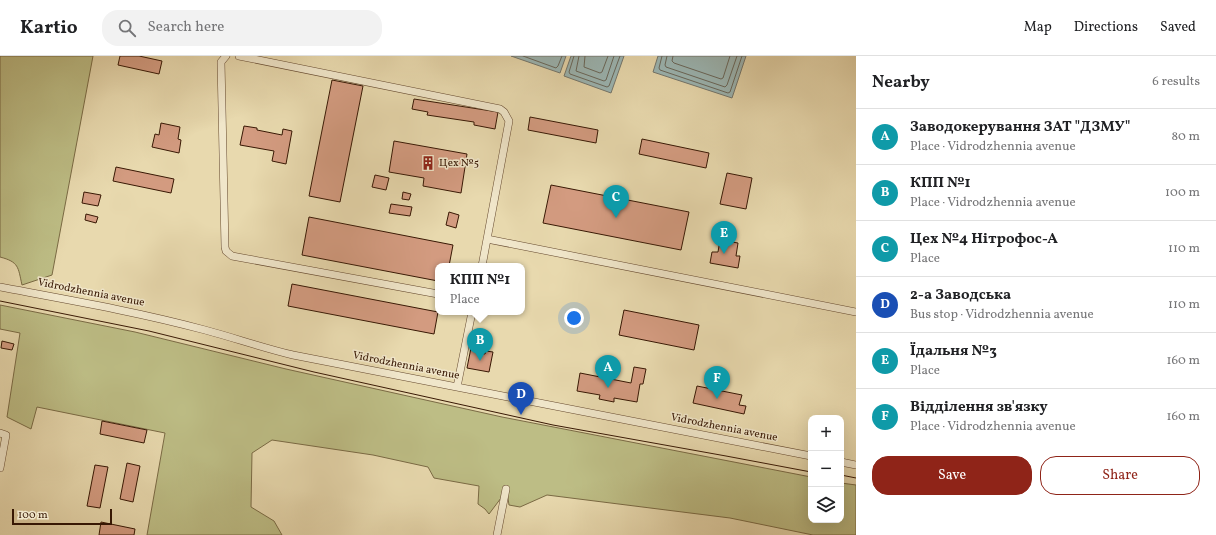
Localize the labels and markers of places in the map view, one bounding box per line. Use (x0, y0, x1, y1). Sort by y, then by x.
building icon: Цех №5 (420, 155, 436, 171)
place label: Цех №5 (439, 156, 479, 171)
pin: C (603, 185, 629, 218)
pin: E (711, 221, 737, 254)
pin: B (467, 328, 493, 361)
pin: A (595, 355, 621, 388)
pin: F (704, 366, 730, 399)
pin: D (508, 382, 534, 415)

